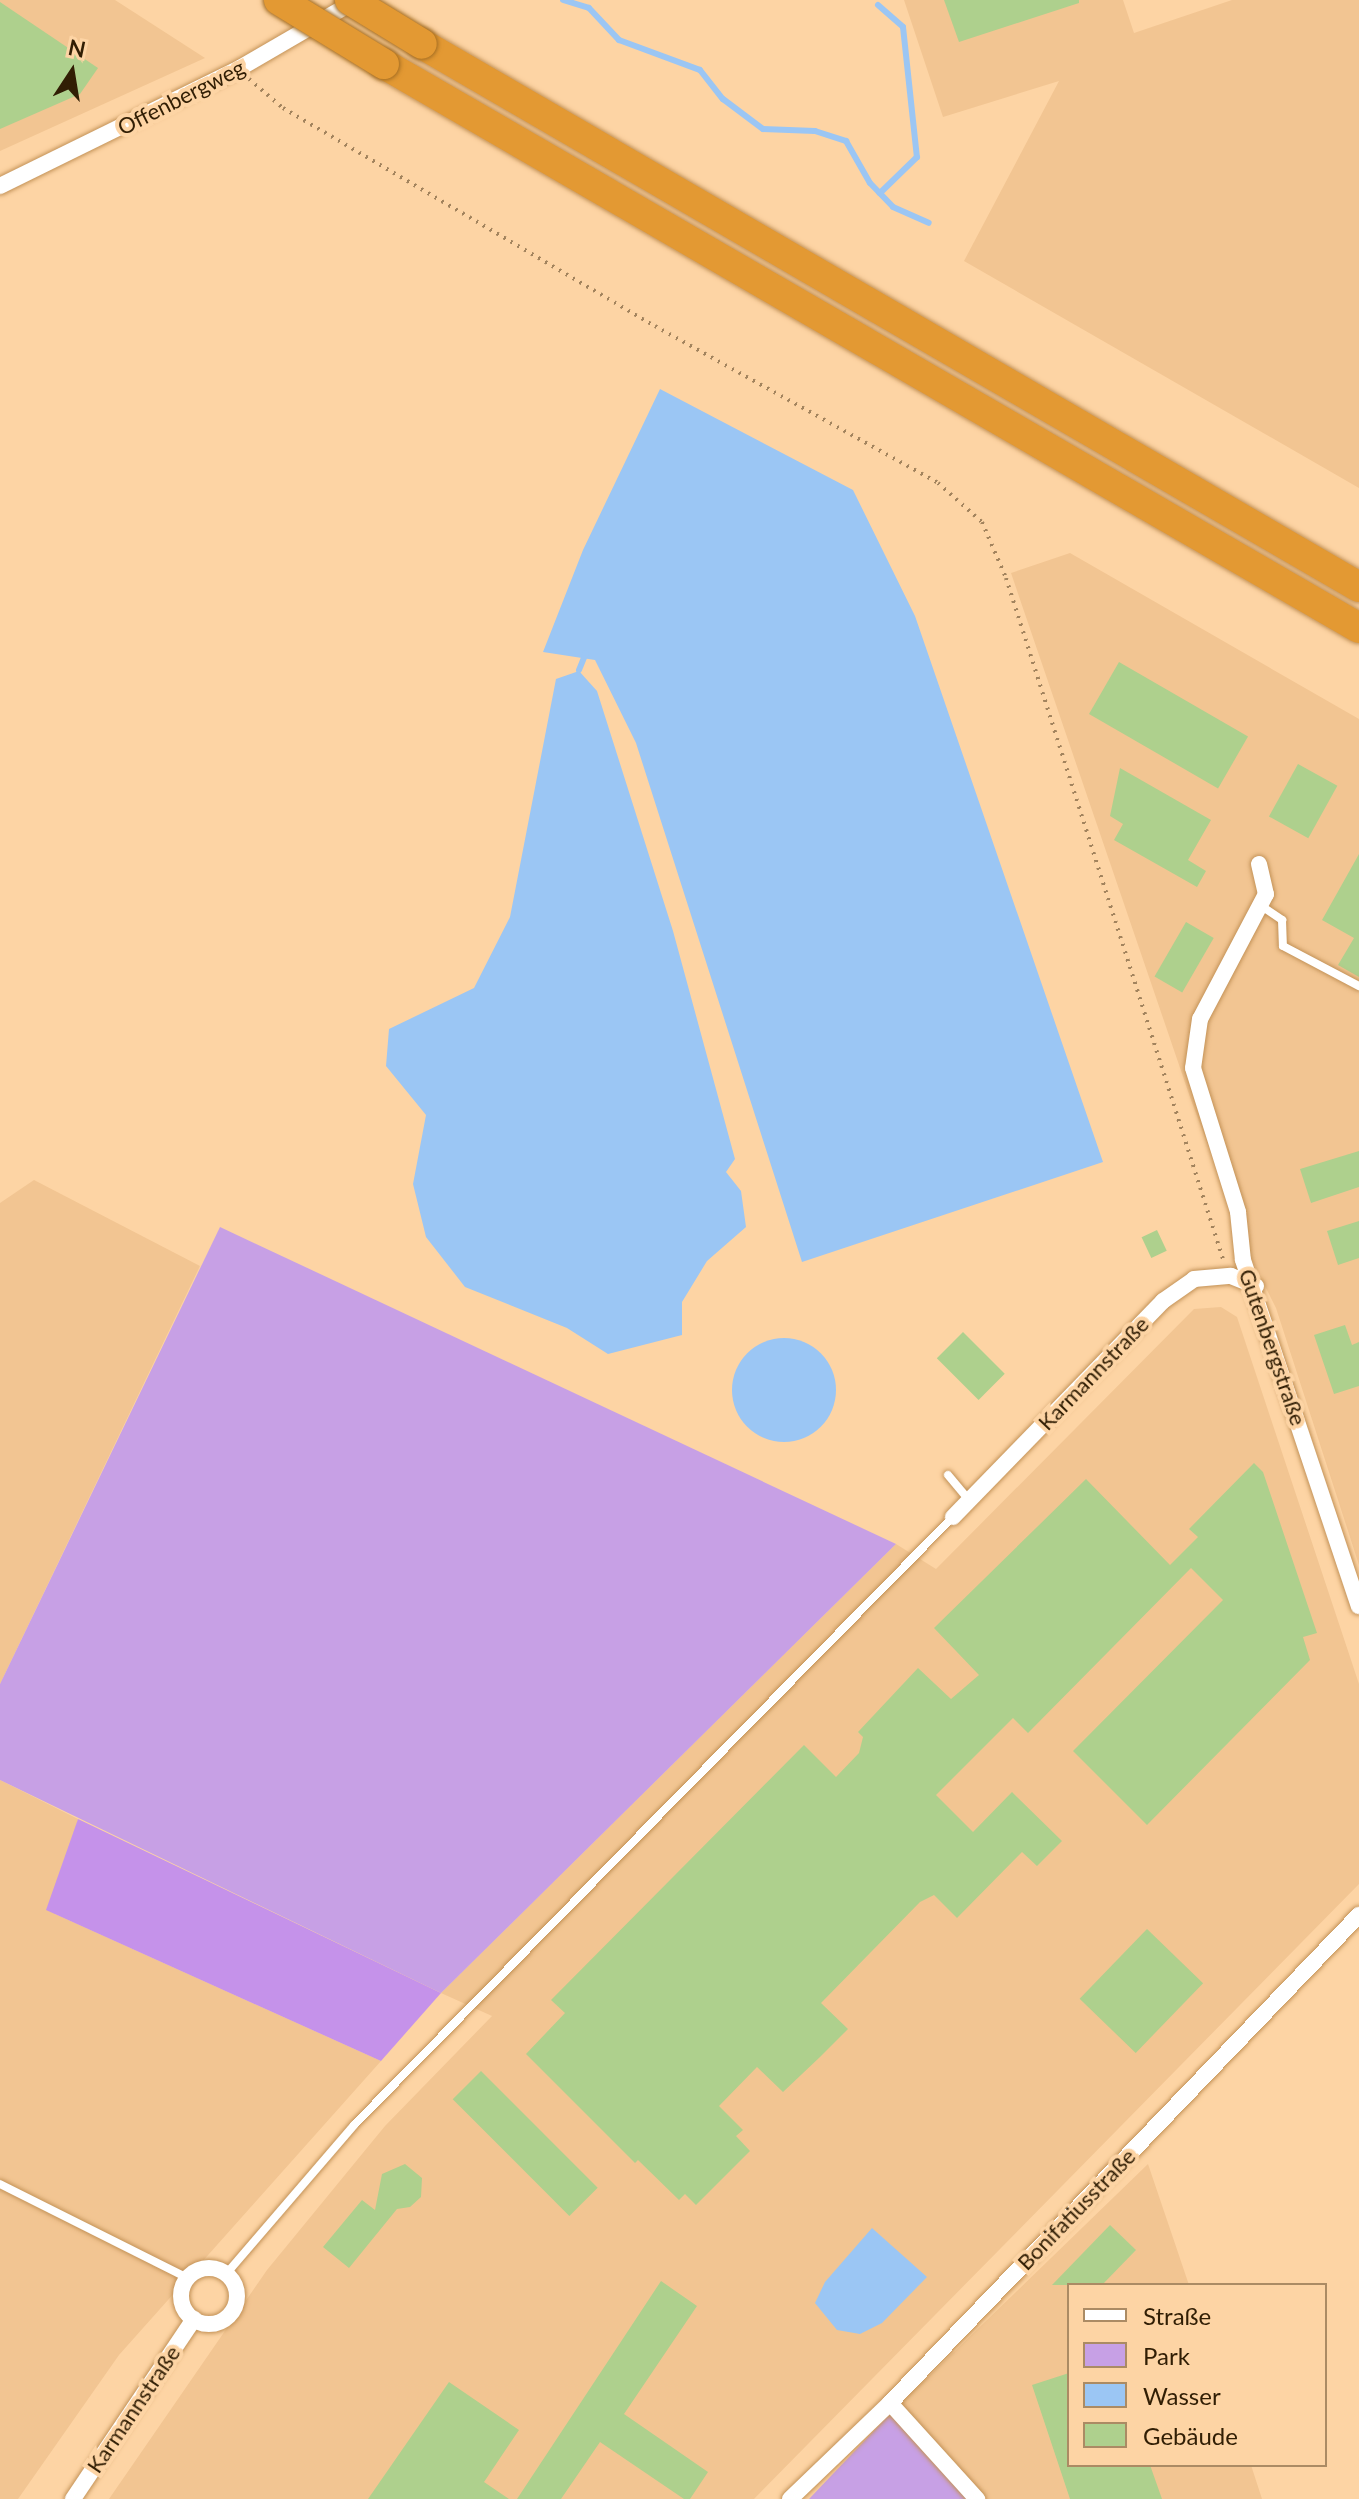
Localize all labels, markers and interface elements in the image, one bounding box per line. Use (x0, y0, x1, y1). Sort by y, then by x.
north arrow (32, 32, 112, 112)
text: N (66, 33, 88, 63)
street label: Offenbergweg (113, 54, 249, 140)
street label: Gutenbergstraße (1234, 1265, 1312, 1429)
street label: Karmannstraße (1032, 1311, 1154, 1435)
street label: Bonifatiusstraße (1011, 2143, 1141, 2275)
legend (1067, 2283, 1327, 2467)
text: Straße (1143, 2301, 1211, 2330)
street label: Karmannstraße (81, 2340, 185, 2478)
text: Park (1143, 2341, 1190, 2370)
text: Wasser (1143, 2381, 1221, 2410)
text: Gebäude (1143, 2421, 1238, 2450)

